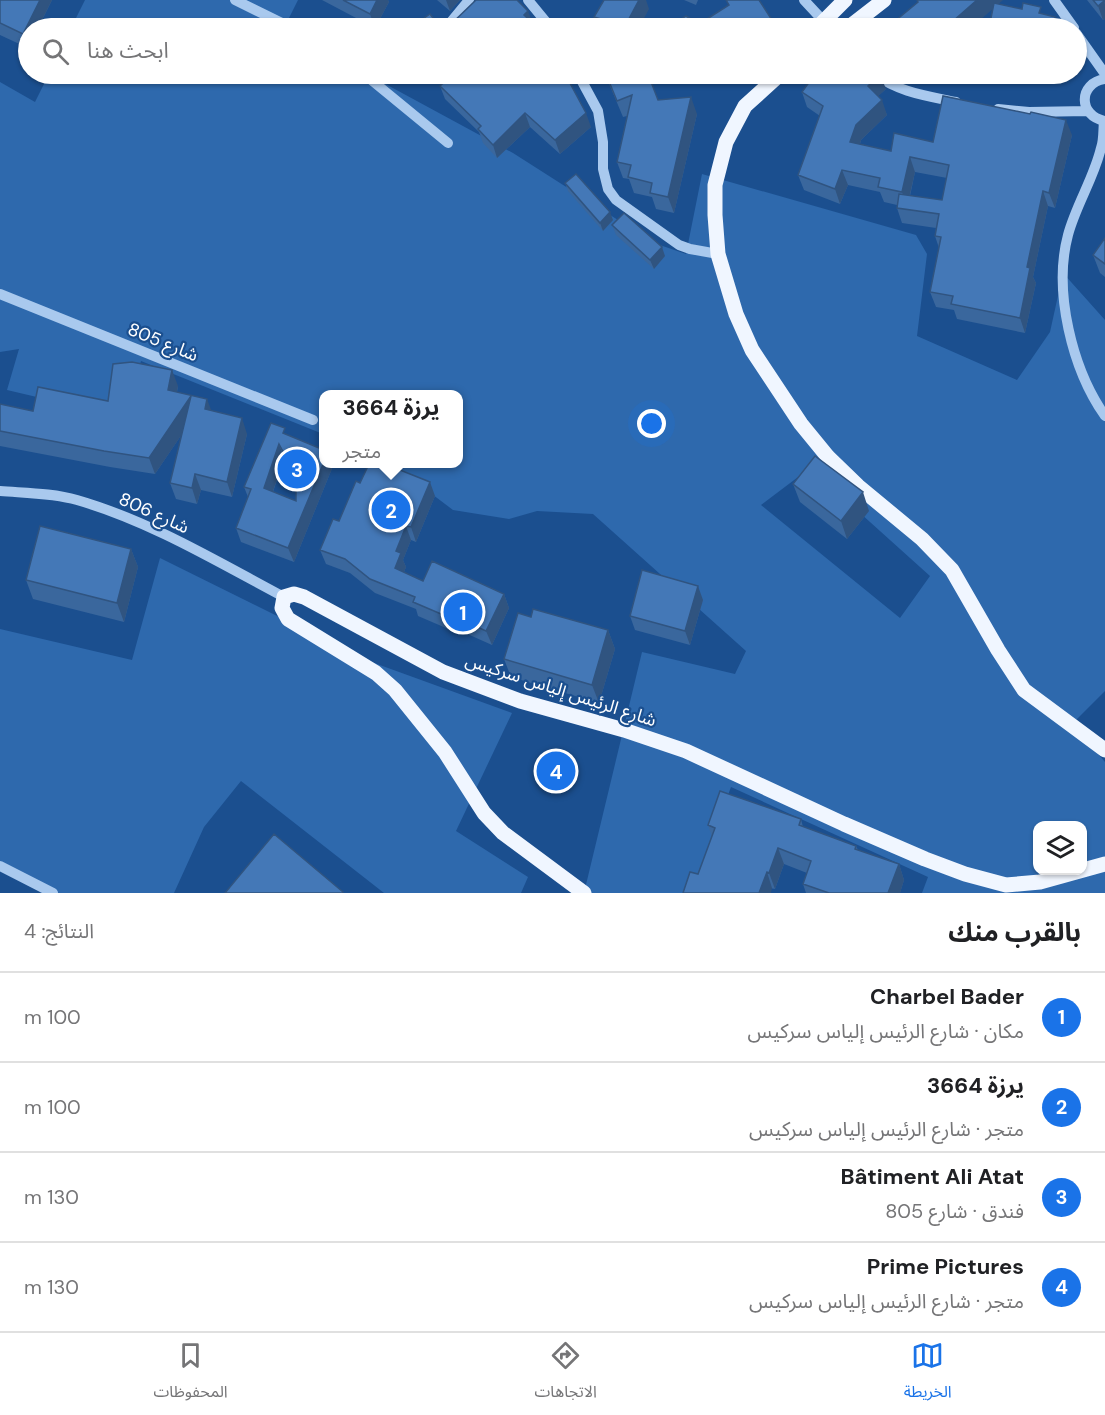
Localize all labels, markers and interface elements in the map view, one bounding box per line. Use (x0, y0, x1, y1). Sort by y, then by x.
search box (18, 18, 1087, 84)
icon: search (39, 35, 72, 68)
text: ابحث هنا (87, 36, 169, 65)
street label: شارع 805 (123, 317, 202, 369)
popup (319, 390, 463, 468)
text: يرزة 3664 (343, 393, 439, 422)
your location (637, 409, 666, 438)
text: متجر (343, 438, 381, 464)
pin: 3 (278, 446, 316, 492)
street label: شارع 806 (114, 487, 193, 541)
pin: 2 (372, 488, 410, 532)
pin: 1 (444, 590, 482, 634)
street label: شارع الرئيس إلياس سركيس (462, 648, 660, 734)
pin: 4 (536, 748, 576, 794)
map controls (1033, 821, 1087, 875)
button: layers (1033, 821, 1087, 875)
text: بالقرب منك (948, 915, 1081, 949)
text: النتائج: 4 (24, 918, 94, 944)
text: Charbel Bader (870, 982, 1024, 1011)
text: 100 m (24, 1004, 81, 1030)
text: 1 (1058, 1004, 1065, 1030)
text: مكان · شارع الرئيس إلياس سركيس (748, 1018, 1024, 1044)
text: يرزة 3664 (927, 1071, 1024, 1100)
text: 100 m (24, 1094, 81, 1120)
text: 2 (1056, 1094, 1067, 1120)
text: متجر · شارع الرئيس إلياس سركيس (749, 1116, 1024, 1142)
text: Bâtiment Ali Atat (840, 1162, 1024, 1191)
text: 130 m (24, 1184, 79, 1210)
text: 3 (1055, 1184, 1068, 1210)
text: فندق · شارع 805 (885, 1198, 1024, 1224)
text: Prime Pictures (867, 1252, 1024, 1281)
text: 130 m (24, 1274, 79, 1300)
text: 4 (1055, 1274, 1068, 1300)
text: متجر · شارع الرئيس إلياس سركيس (749, 1288, 1024, 1314)
tab: المحفوظات (153, 1339, 228, 1409)
tab: الاتجاهات (534, 1339, 597, 1409)
tab: الخريطة (904, 1339, 952, 1409)

